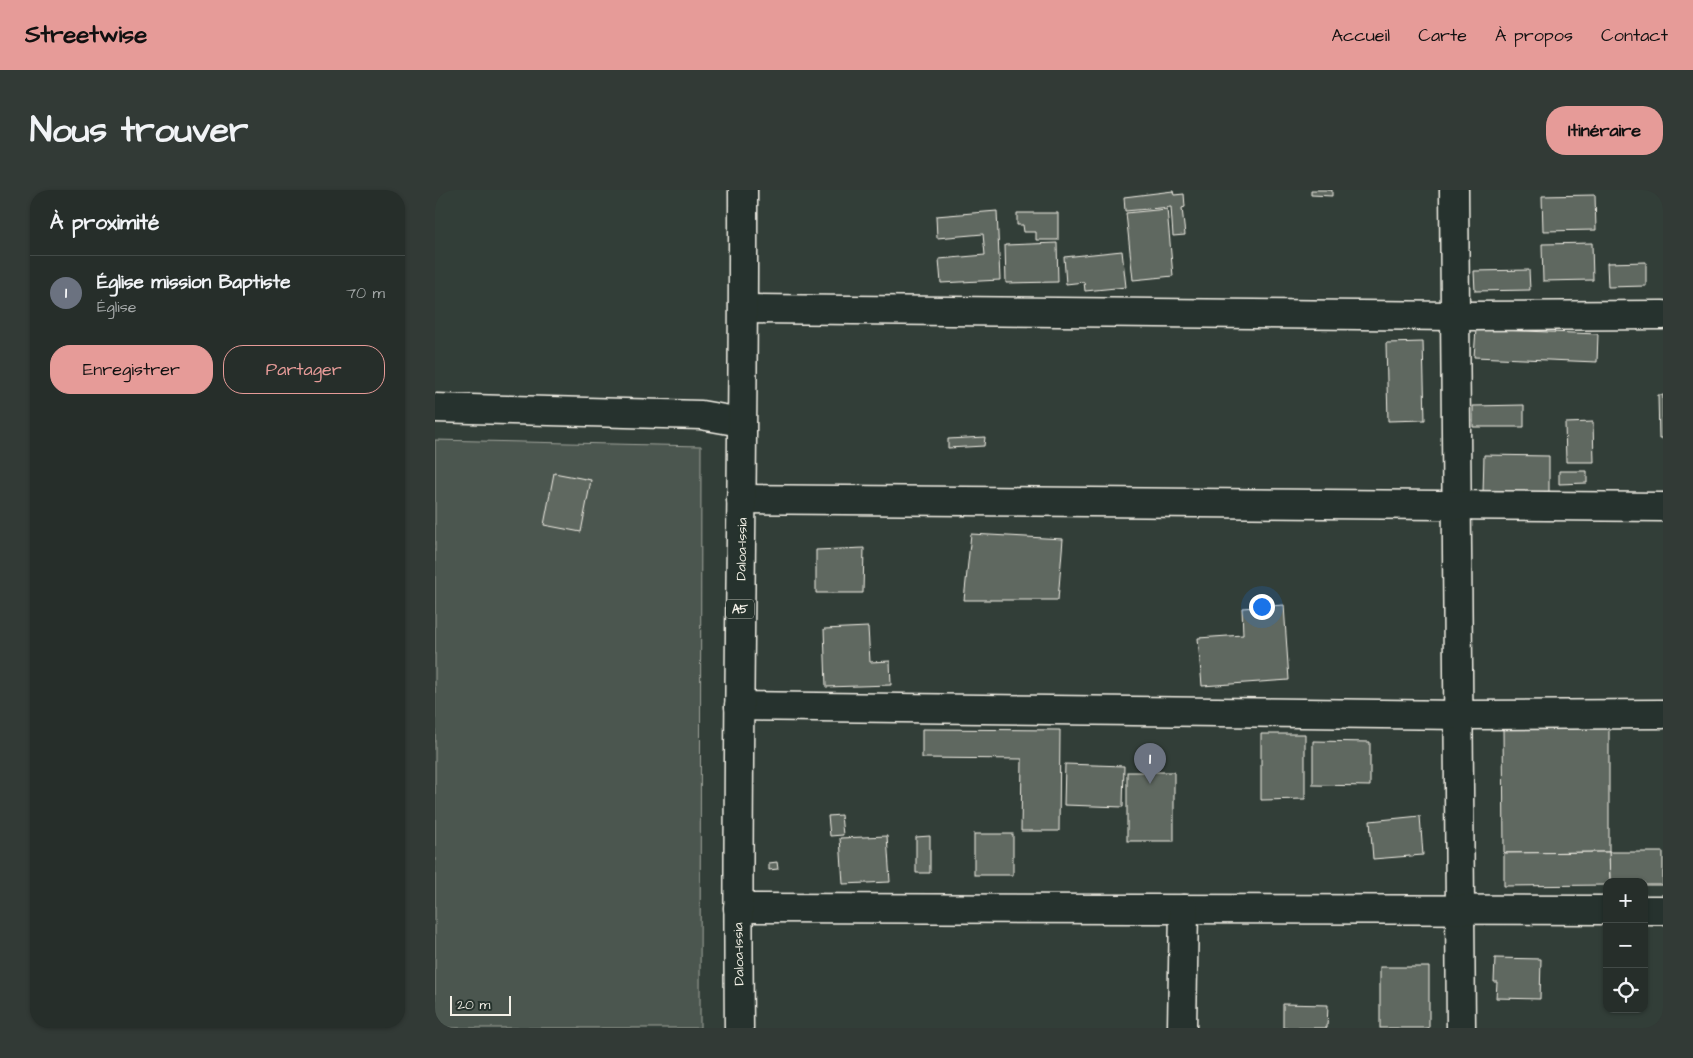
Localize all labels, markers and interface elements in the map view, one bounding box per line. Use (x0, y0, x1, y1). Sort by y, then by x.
text: Streetwise (25, 18, 147, 52)
text: Accueil (1331, 23, 1390, 48)
text: Carte (1418, 23, 1467, 48)
text: À propos (1495, 23, 1573, 48)
text: Contact (1601, 23, 1668, 48)
text: Nous trouver (30, 106, 248, 155)
button: Itinéraire (1546, 106, 1663, 155)
text: À proximité (50, 208, 159, 237)
text: Église mission Baptiste (97, 269, 291, 296)
text: 1 (65, 282, 67, 304)
text: 70 m (346, 282, 385, 304)
text: Église (97, 296, 136, 318)
button: Enregistrer (50, 345, 213, 394)
button: Partager (223, 345, 385, 394)
street label: Daloa-Issia (731, 517, 753, 581)
your location (1249, 594, 1275, 620)
road number: A5 (726, 599, 754, 618)
pin: 1 (1134, 743, 1166, 784)
map controls (1603, 878, 1648, 1013)
button: + (1603, 878, 1648, 923)
street label: Daloa-Issia (728, 922, 750, 986)
button: − (1603, 923, 1648, 968)
button: locate (1603, 968, 1648, 1013)
scale bar (450, 993, 511, 1016)
text: 20 m (457, 995, 490, 1015)

